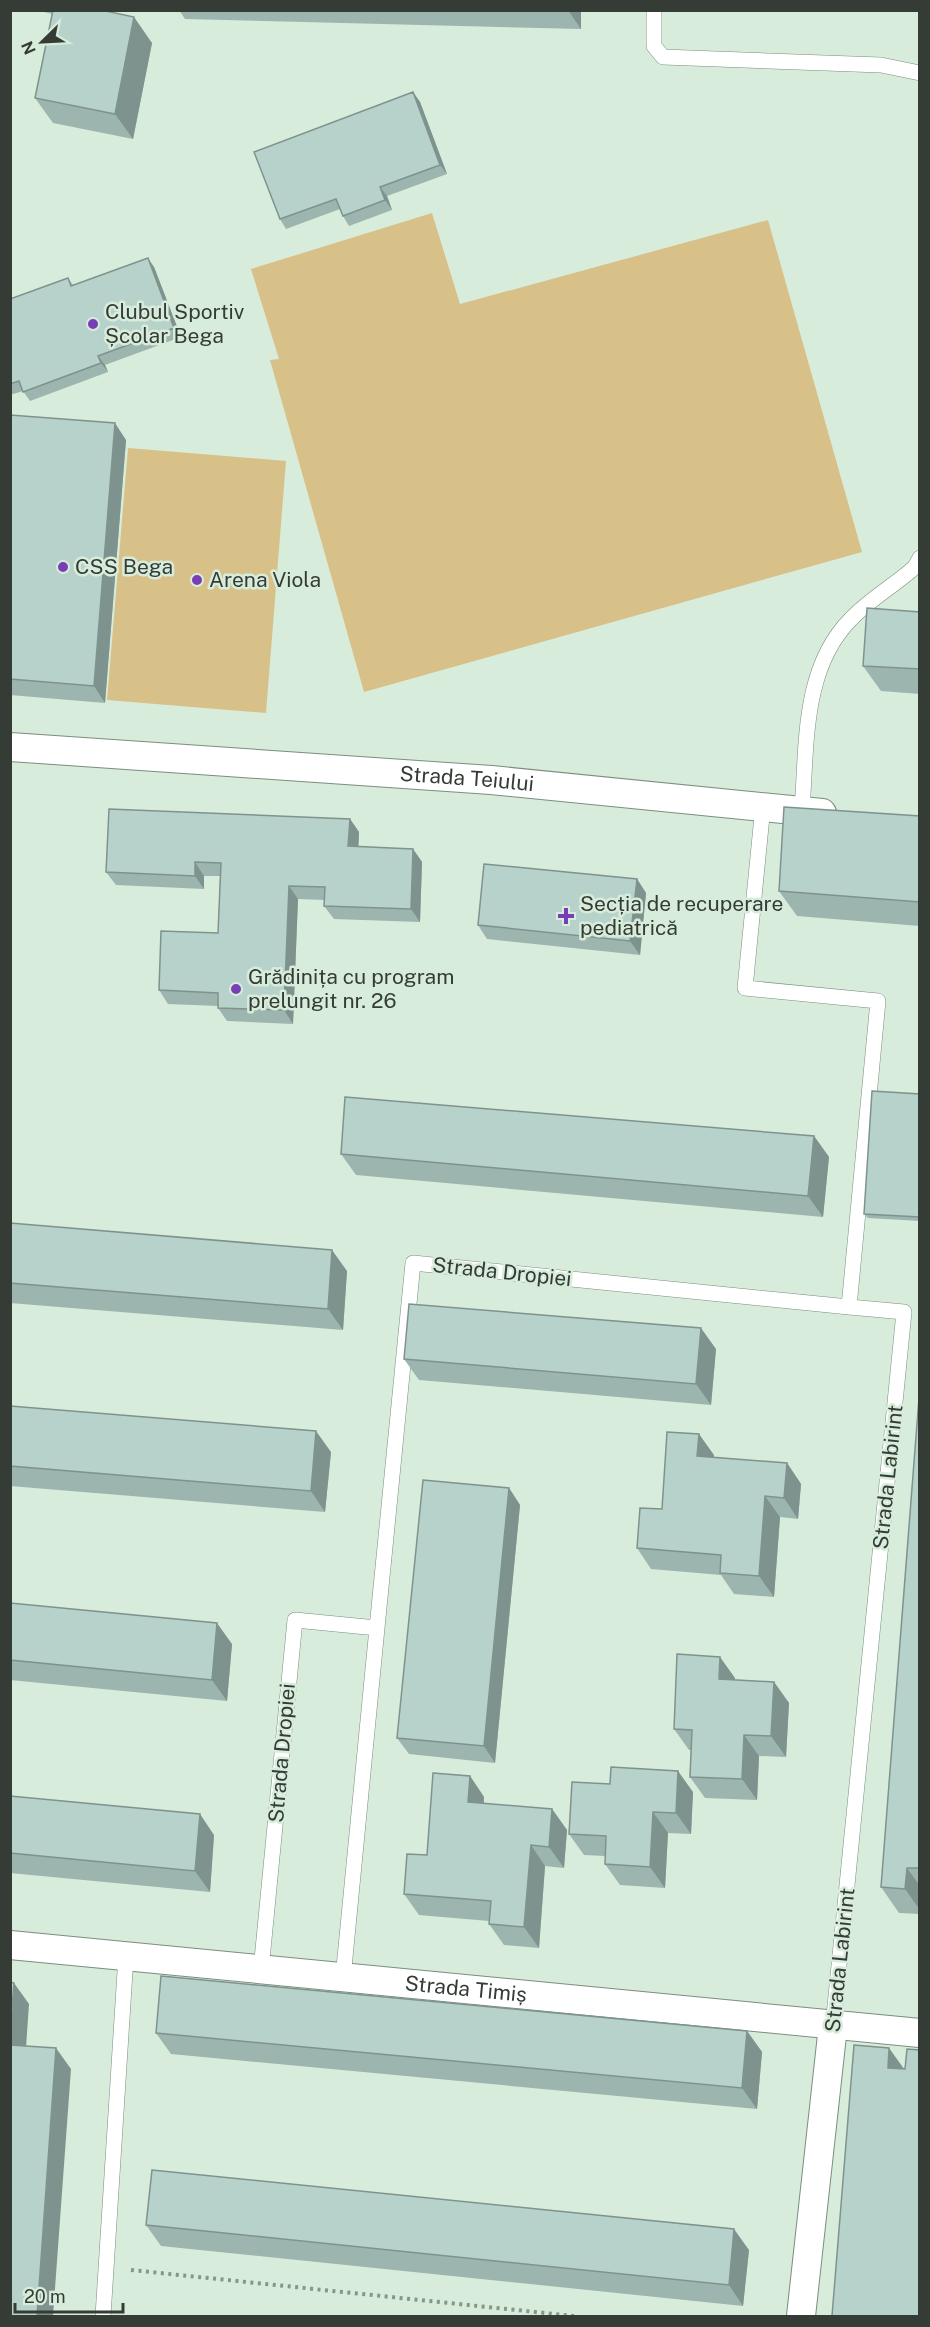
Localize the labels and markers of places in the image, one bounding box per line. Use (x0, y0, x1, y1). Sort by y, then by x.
place label: Clubul Sportiv Școlar Bega (105, 299, 245, 348)
marker: Clubul Sportiv Școlar Bega (86, 317, 100, 331)
place label: CSS Bega (75, 554, 173, 579)
marker: CSS Bega (56, 560, 70, 574)
place label: Arena Viola (209, 567, 321, 592)
marker: Arena Viola (190, 573, 204, 587)
place label: Secția de recuperare pediatrică (580, 891, 784, 940)
marker: Secția de recuperare pediatrică (557, 907, 575, 925)
place label: Grădinița cu program prelungit nr. 26 (248, 964, 454, 1013)
marker: Grădinița cu program prelungit nr. 26 (229, 982, 243, 996)

